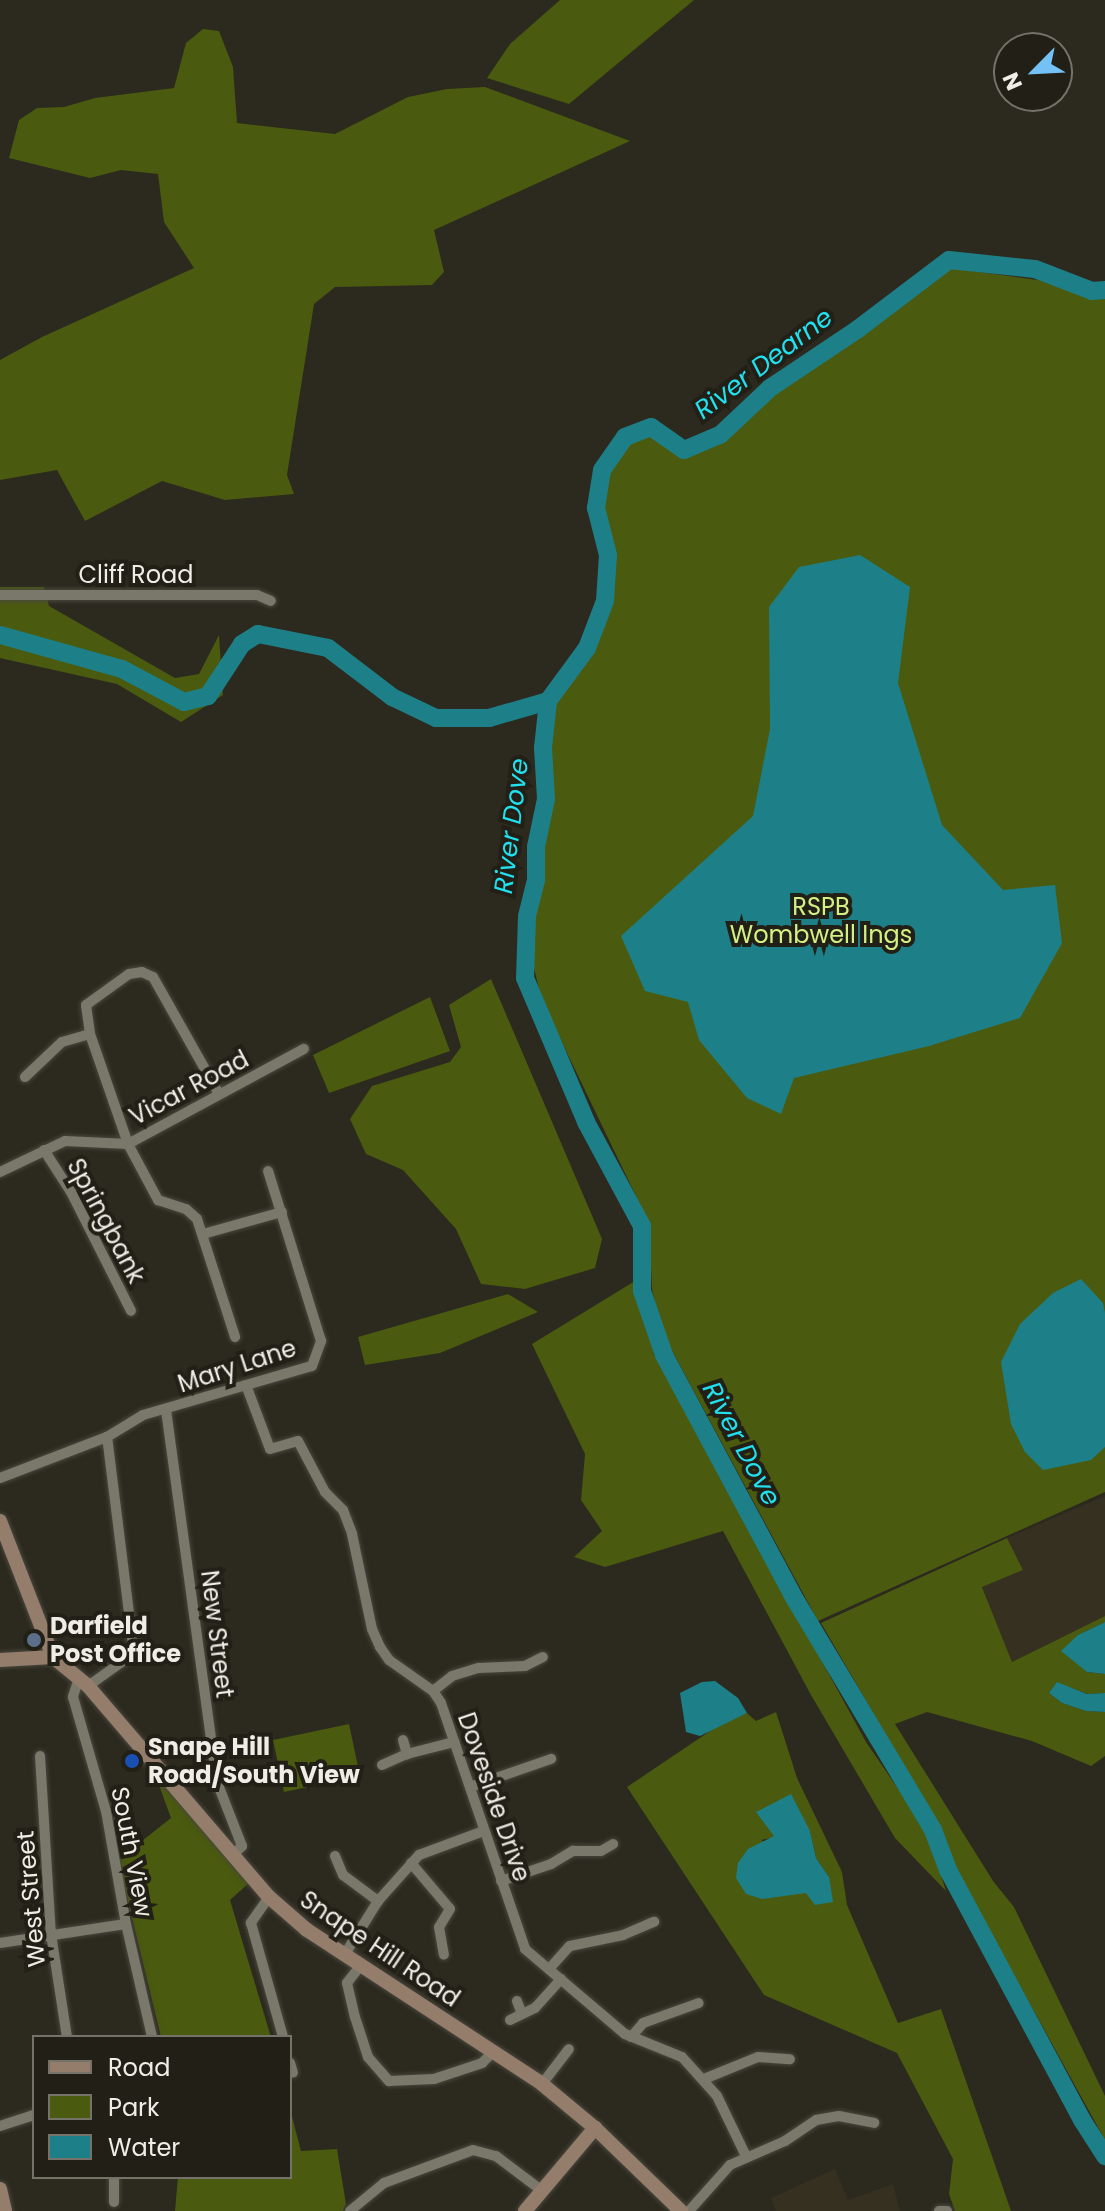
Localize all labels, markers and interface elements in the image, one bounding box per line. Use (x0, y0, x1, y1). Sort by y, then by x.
north arrow (993, 32, 1073, 112)
text: N (995, 67, 1030, 95)
water label: River Dearne (689, 302, 839, 426)
street label: Cliff Road (79, 561, 193, 589)
water label: River Dove (488, 757, 536, 895)
park label: RSPB Wombwell Ings (730, 893, 912, 949)
street label: Vicar Road (125, 1045, 253, 1131)
street label: Springbank (61, 1154, 151, 1288)
street label: Mary Lane (174, 1333, 300, 1399)
water label: River Dove (695, 1377, 787, 1511)
street label: New Street (195, 1569, 239, 1699)
place label: Darfield Post Office (50, 1612, 181, 1668)
marker: Darfield Post Office (25, 1631, 43, 1649)
street label: Doveside Drive (452, 1709, 536, 1885)
place label: Snape Hill Road/South View (148, 1733, 360, 1789)
marker: Snape Hill Road/South View (123, 1752, 141, 1770)
street label: South View (105, 1784, 159, 1920)
street label: West Street (11, 1830, 51, 1968)
street label: Snape Hill Road (295, 1885, 465, 2013)
legend (32, 2035, 292, 2179)
text: Road (108, 2051, 170, 2084)
text: Park (108, 2091, 159, 2124)
text: Water (108, 2131, 180, 2164)

